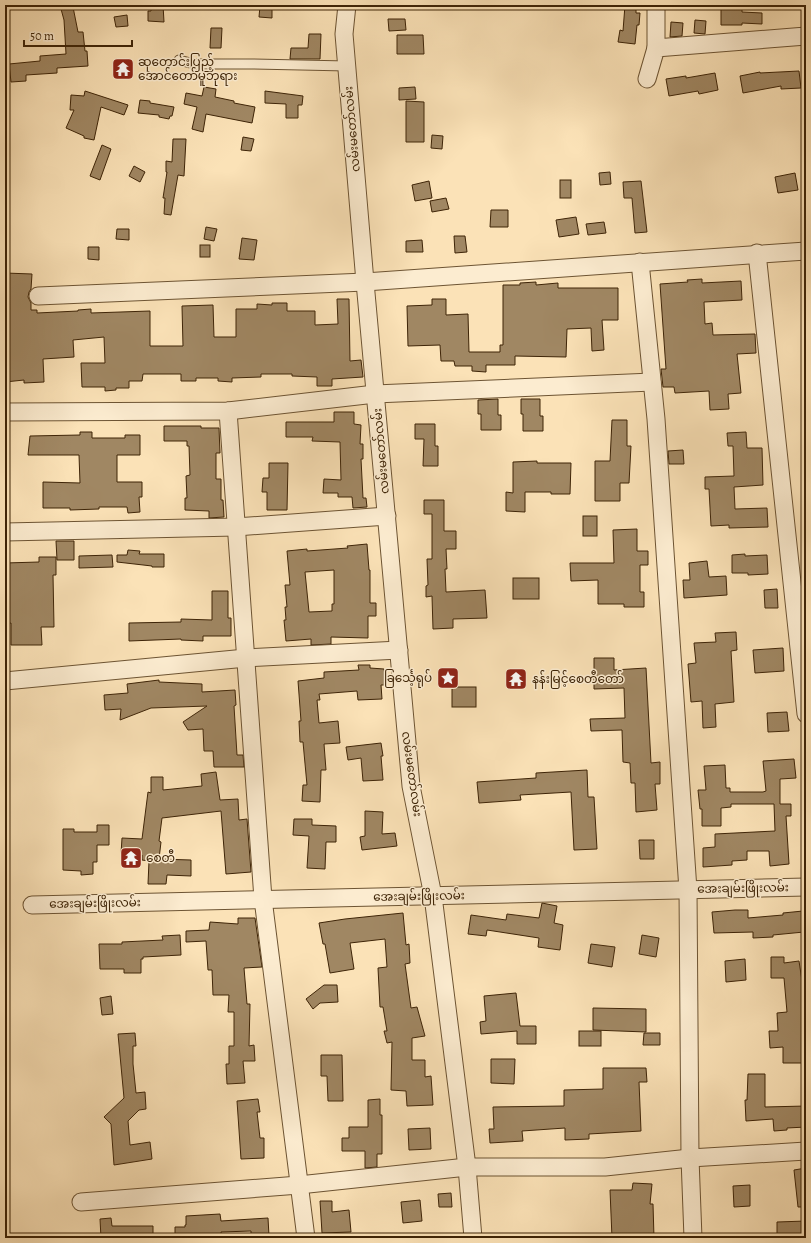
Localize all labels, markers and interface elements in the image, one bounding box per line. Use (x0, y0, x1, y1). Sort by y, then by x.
scale bar (24, 22, 132, 48)
text: 50 m (30, 28, 54, 44)
place label: ဆုတောင်းပြည့် အောင်တော်မူဘုရား (138, 53, 237, 86)
temple icon: ဆုတောင်းပြည့် အောင်တော်မူဘုရား (110, 56, 136, 82)
street label: လမ်းမတော်လမ်း (339, 85, 364, 173)
street label: လမ်းမတော်လမ်း (368, 407, 393, 495)
place icon: ခြင်္သေ့ရုပ် (435, 665, 461, 691)
temple icon: နန်းမြင့်စေတီတော် (503, 666, 529, 692)
place label: ခြင်္သေ့ရုပ် (384, 669, 432, 688)
place label: နန်းမြင့်စေတီတော် (532, 670, 624, 689)
street label: လမ်းမတော်လမ်း (398, 730, 427, 818)
temple icon: စေတီ (118, 845, 144, 871)
place label: စေတီ (146, 849, 175, 866)
street label: အေးချမ်းဖြိုးလမ်း (697, 878, 789, 899)
street label: အေးချမ်းဖြိုးလမ်း (373, 886, 465, 907)
street label: အေးချမ်းဖြိုးလမ်း (49, 893, 141, 914)

